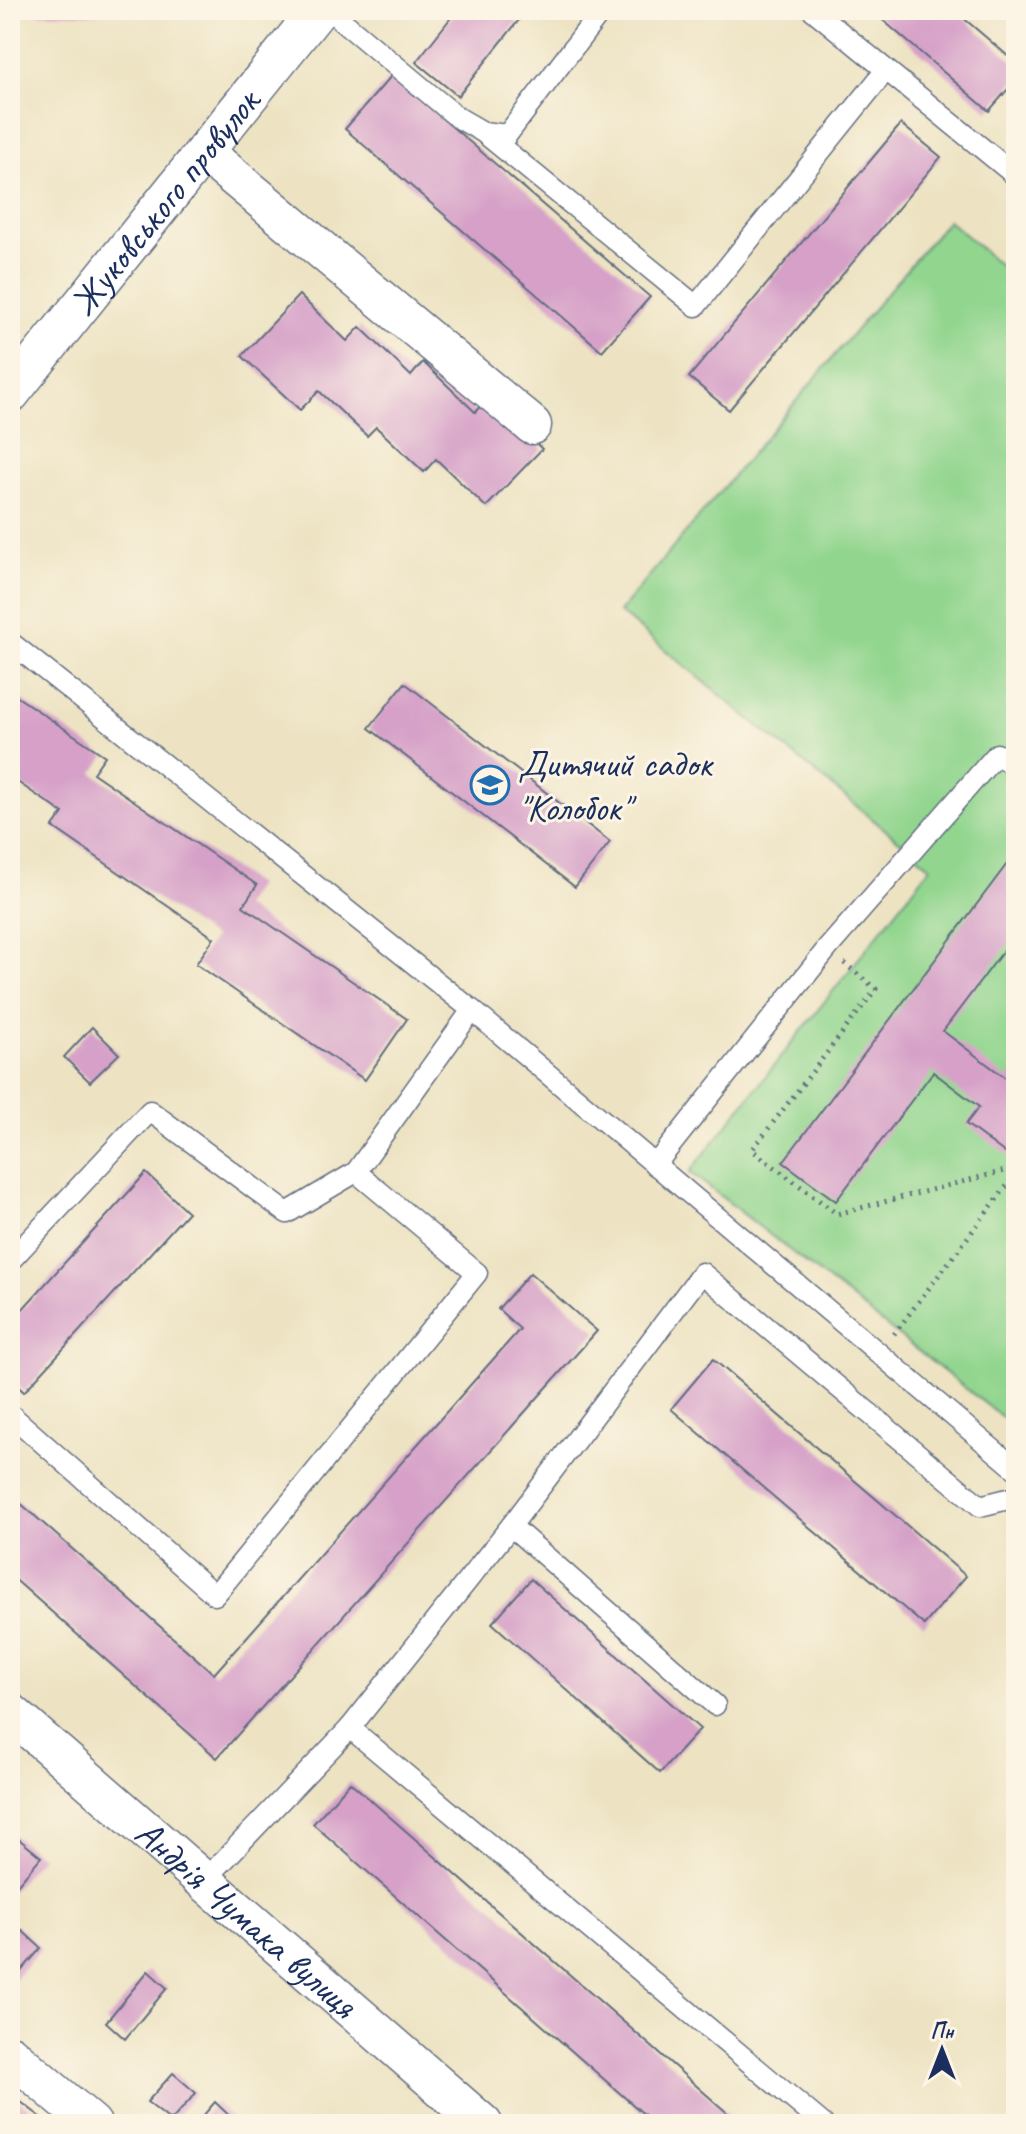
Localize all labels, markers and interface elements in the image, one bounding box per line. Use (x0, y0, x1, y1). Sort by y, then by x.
street label: Жуковського провулок (59, 77, 271, 325)
place label: Дитячий садок "Колобок" (518, 740, 714, 831)
school or university icon: Дитячий садок "Колобок" (469, 764, 511, 806)
street label: Андрія Чумака вулиця (126, 1809, 368, 2029)
north arrow (902, 2010, 982, 2090)
text: Пн (930, 2017, 955, 2045)

